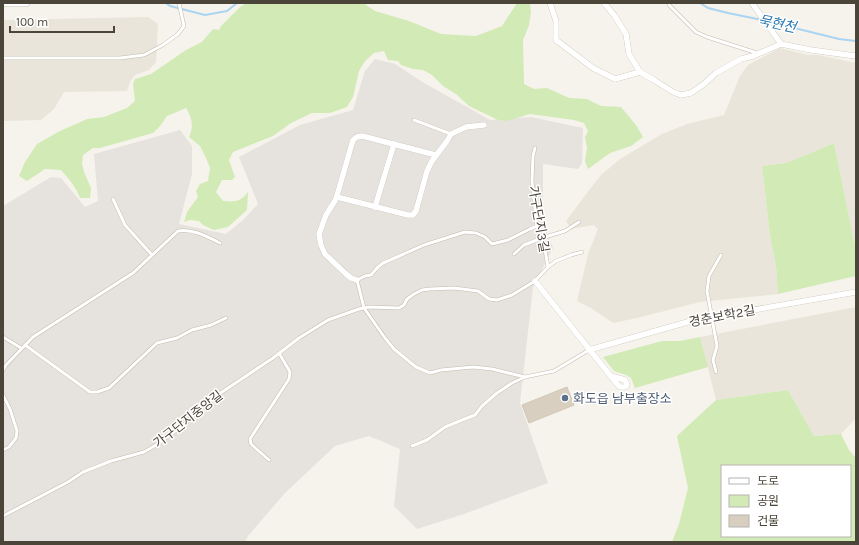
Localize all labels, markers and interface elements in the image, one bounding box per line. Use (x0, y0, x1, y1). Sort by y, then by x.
scale bar (10, 8, 114, 34)
water label: 묵현천 (756, 12, 799, 37)
text: 100 m (16, 15, 48, 29)
street label: 가구단지3길 (526, 184, 552, 254)
street label: 경춘보학2길 (688, 302, 756, 330)
street label: 가구단지중앙길 (150, 387, 226, 451)
place label: 화도읍 남부출장소 (573, 391, 672, 406)
marker: 화도읍 남부출장소 (560, 393, 570, 403)
legend (721, 465, 851, 537)
text: 도로 (757, 474, 779, 488)
text: 공원 (757, 494, 779, 508)
text: 건물 (757, 514, 779, 528)

